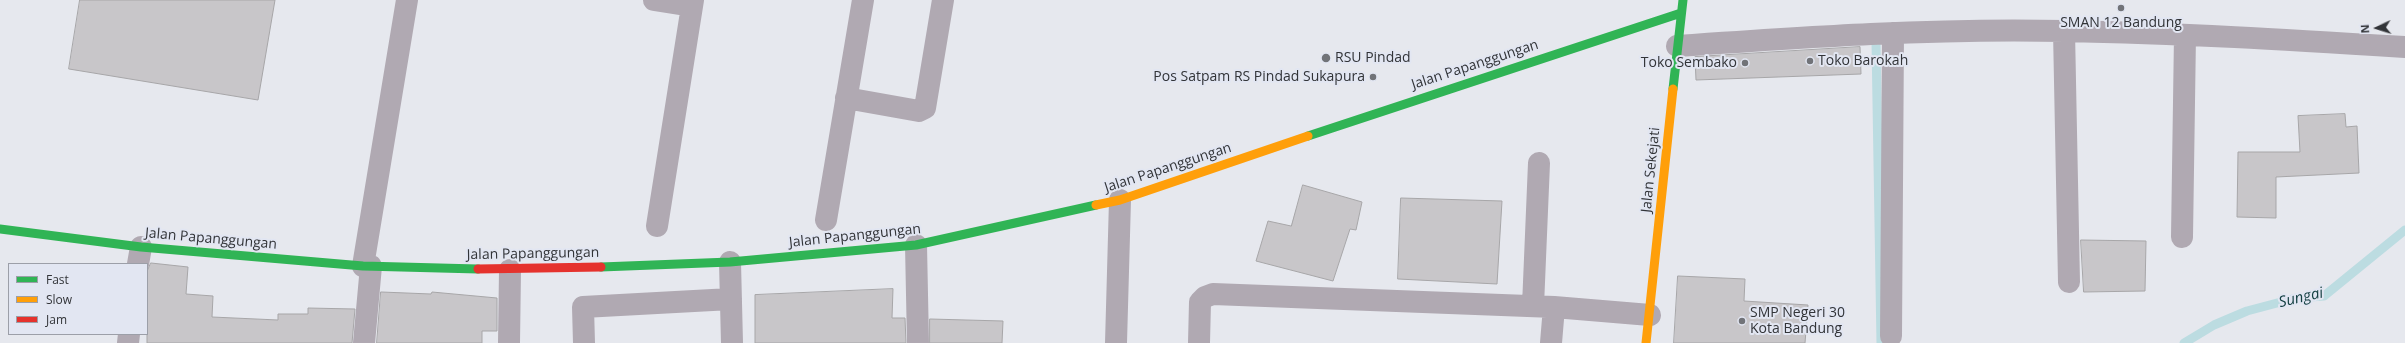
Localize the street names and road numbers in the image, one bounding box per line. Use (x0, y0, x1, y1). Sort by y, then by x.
street label: Jalan Papanggungan (1409, 37, 1541, 93)
street label: Jalan Sekejati (1638, 127, 1664, 213)
street label: Jalan Papanggungan (1102, 140, 1234, 196)
street label: Jalan Papanggungan (788, 221, 922, 251)
street label: Jalan Papanggungan (144, 225, 278, 253)
street label: Jalan Papanggungan (467, 244, 599, 264)

